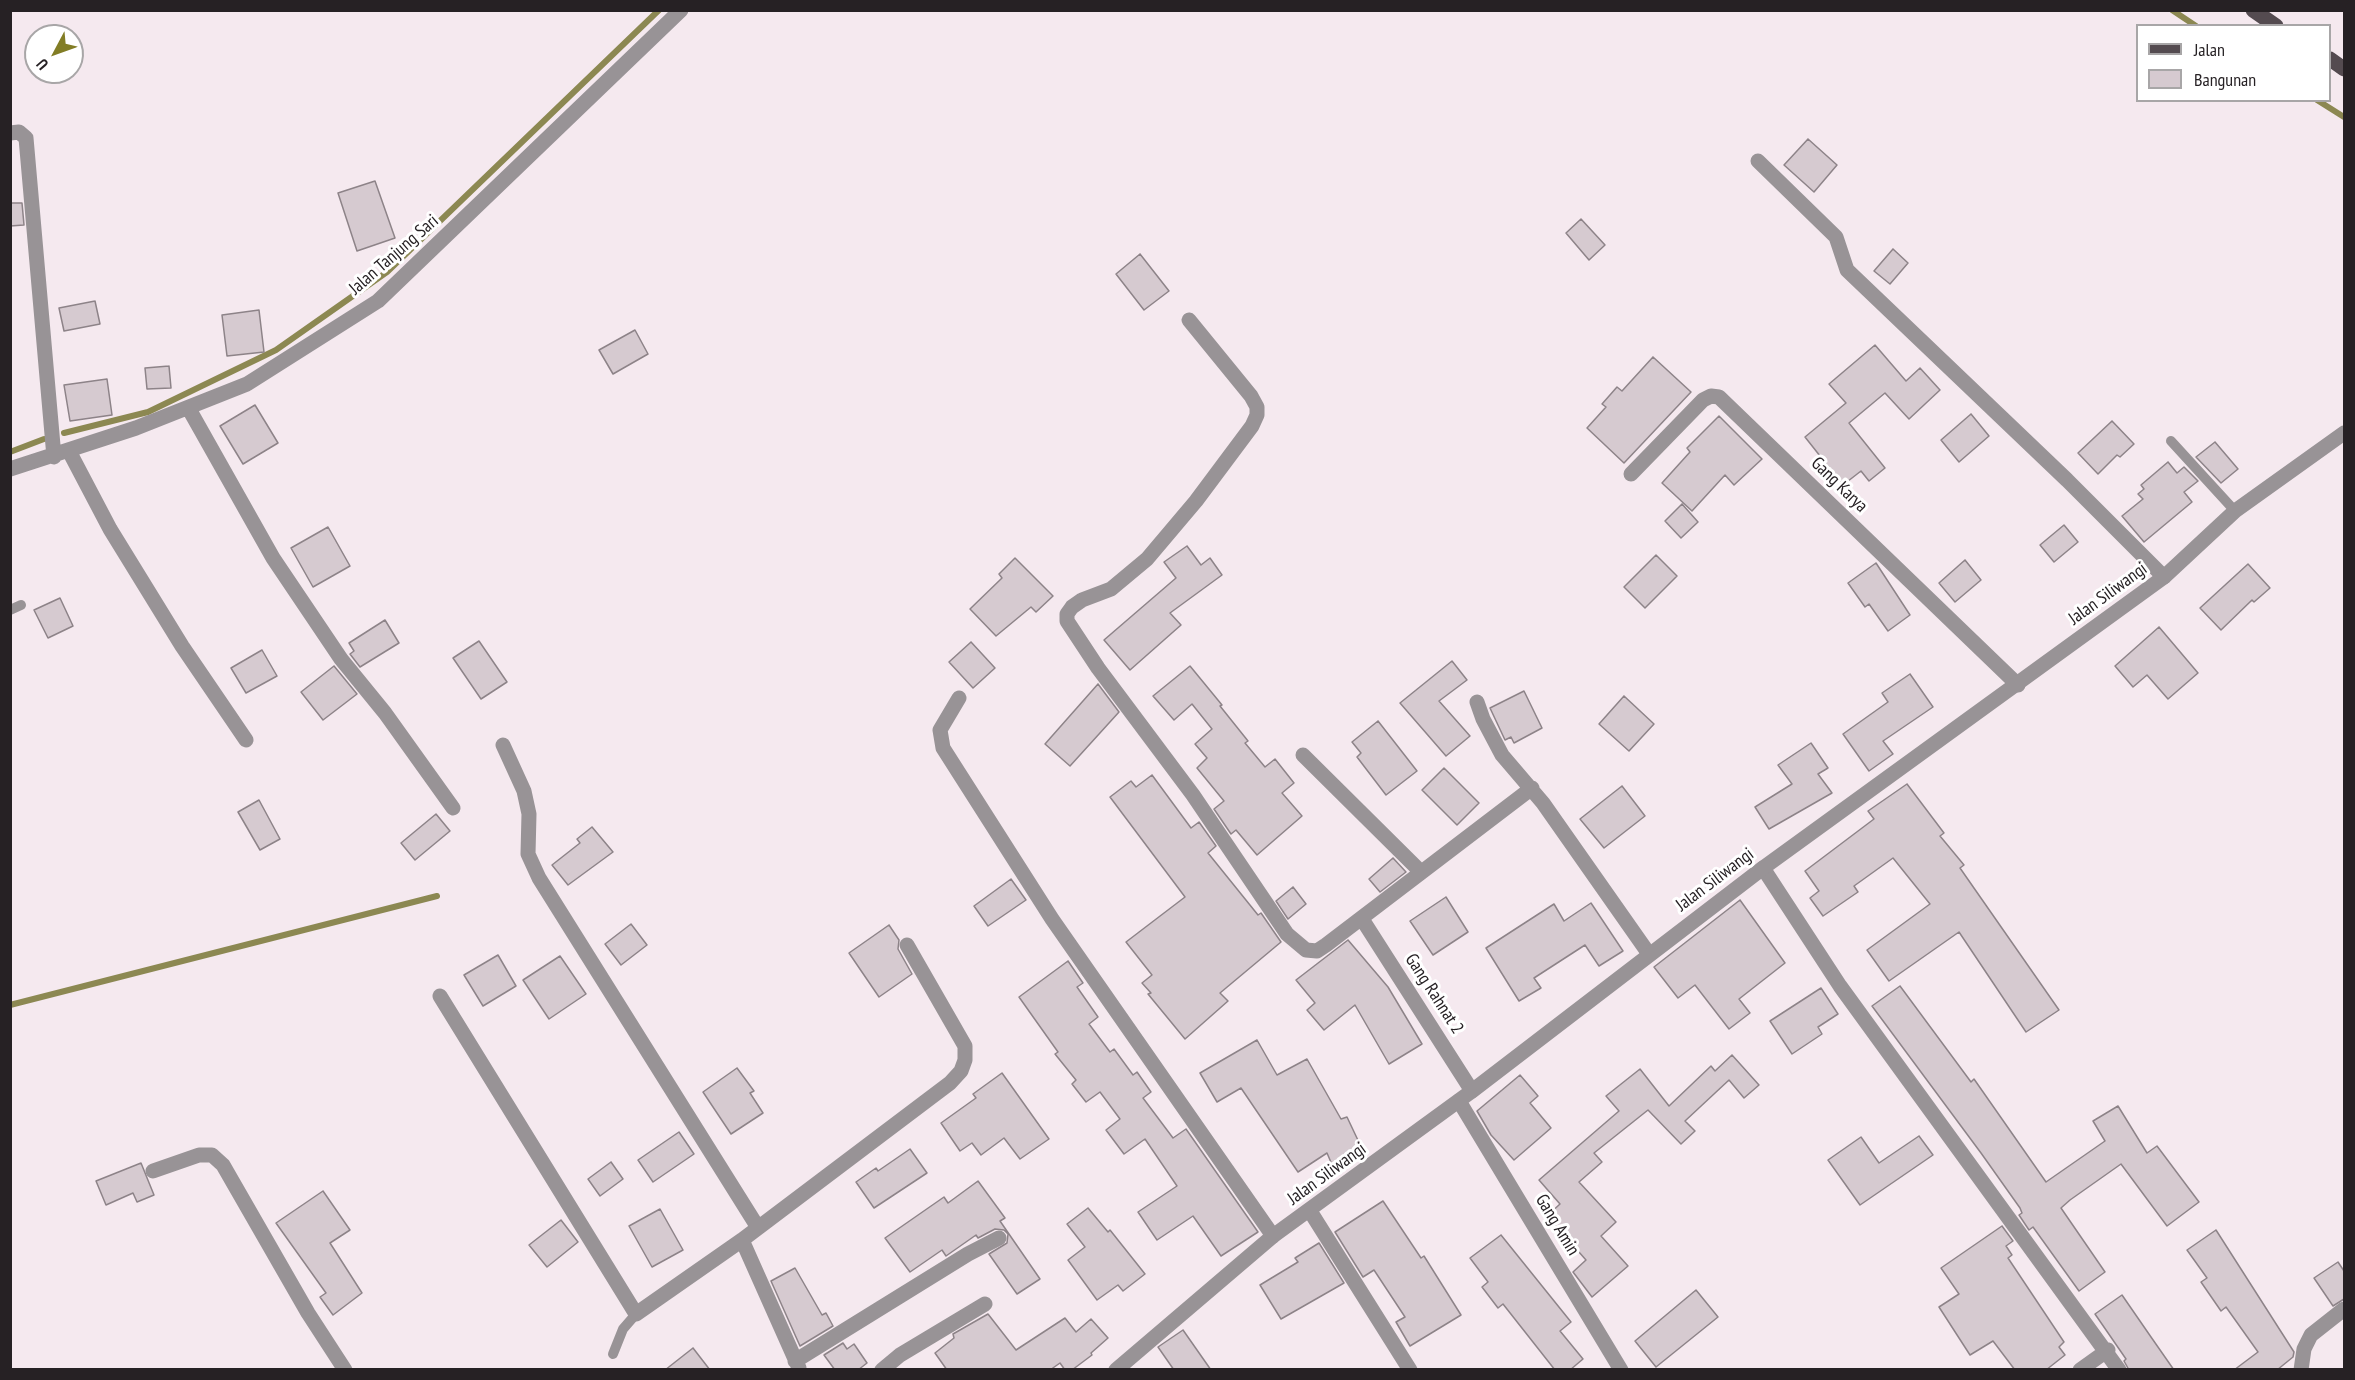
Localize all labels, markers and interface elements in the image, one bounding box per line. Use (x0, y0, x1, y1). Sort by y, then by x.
north arrow (24, 24, 84, 84)
legend (2136, 24, 2331, 102)
text: Jalan (2194, 38, 2225, 61)
text: U (32, 55, 52, 74)
text: Bangunan (2194, 68, 2256, 91)
street label: Jalan Tanjung Sari (345, 210, 443, 300)
street label: Gang Karya (1806, 453, 1872, 517)
street label: Jalan Siliwangi (2065, 558, 2151, 630)
street label: Jalan Siliwangi (1672, 844, 1758, 916)
street label: Gang Rahnat 2 (1400, 950, 1468, 1038)
street label: Jalan Siliwangi (1284, 1138, 1370, 1210)
street label: Gang Amin (1530, 1190, 1584, 1260)

